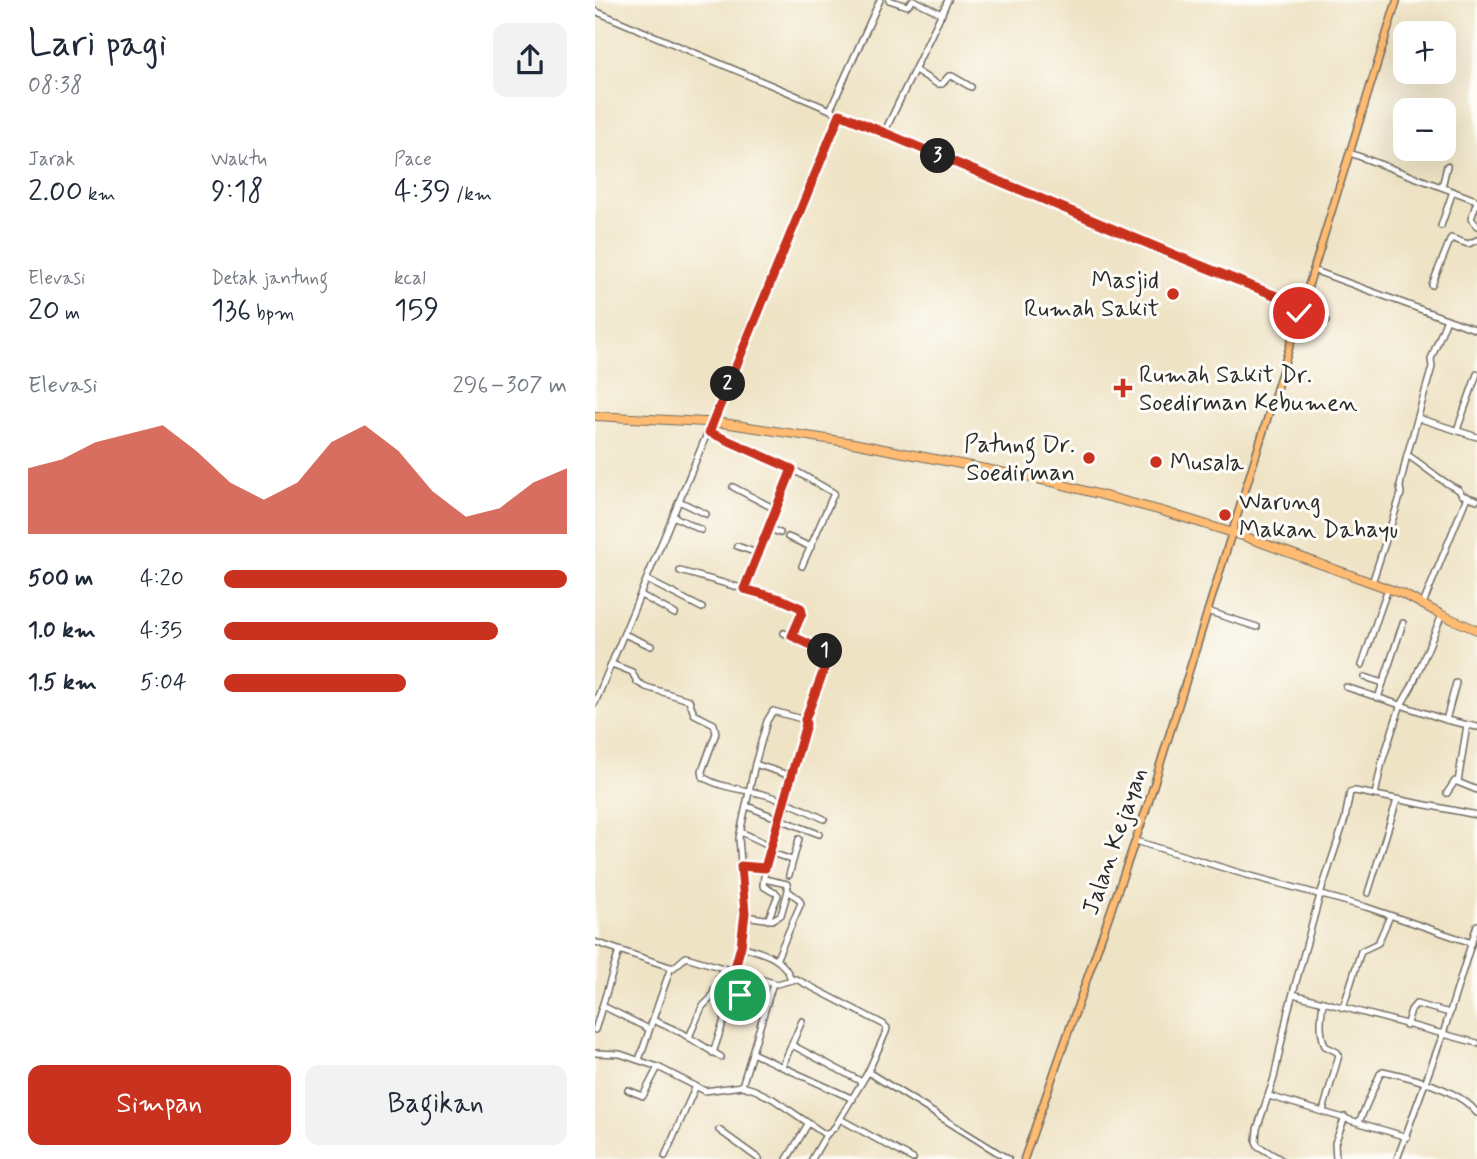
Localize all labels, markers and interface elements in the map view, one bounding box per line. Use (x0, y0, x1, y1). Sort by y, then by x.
text: Lari pagi (28, 20, 167, 69)
map controls (1393, 21, 1456, 161)
button: + (1393, 21, 1456, 84)
button: share (493, 23, 567, 97)
text: 08:38 (28, 71, 83, 101)
button: − (1393, 98, 1456, 161)
pin: 3 (921, 138, 955, 174)
text: 3 (933, 143, 942, 168)
text: Jarak (28, 147, 75, 172)
text: Waktu (211, 147, 267, 172)
text: Pace (394, 147, 432, 172)
text: 2.00 (28, 172, 83, 211)
text: 9:18 (211, 172, 264, 211)
text: 4:39 (394, 172, 451, 211)
text: km (83, 182, 116, 207)
text: /km (451, 182, 492, 207)
text: Elevasi (28, 266, 85, 291)
text: Detak jantung (211, 266, 328, 291)
text: kcal (394, 266, 426, 291)
place label: Masjid Rumah Sakit (1024, 266, 1159, 325)
pin (1269, 283, 1329, 343)
marker: Masjid Rumah Sakit (1165, 286, 1181, 302)
text: 20 (28, 291, 60, 330)
text: 136 (211, 291, 251, 330)
text: 159 (394, 291, 439, 330)
icon: check (1280, 294, 1318, 332)
text: m (60, 301, 80, 326)
text: bpm (251, 301, 295, 326)
place label: Rumah Sakit Dr. Soedirman Kebumen (1139, 360, 1358, 419)
pin: 2 (711, 366, 745, 402)
text: Elevasi (28, 371, 97, 401)
text: 296–307 m (453, 371, 567, 401)
text: 2 (723, 371, 732, 396)
marker: Rumah Sakit Dr. Soedirman Kebumen (1113, 378, 1133, 398)
place label: Patung Dr. Soedirman (964, 430, 1075, 489)
place label: Musala (1170, 448, 1245, 479)
marker: Patung Dr. Soedirman (1081, 450, 1097, 466)
marker: Musala (1148, 454, 1164, 470)
place label: Warung Makan Dahayu (1239, 487, 1398, 546)
marker: Warung Makan Dahayu (1217, 507, 1233, 523)
text: 500 m (28, 564, 93, 594)
text: 4:20 (140, 564, 184, 594)
text: 1.0 km (28, 616, 96, 646)
text: 4:35 (140, 616, 182, 646)
pin: 1 (807, 634, 842, 668)
text: 1 (820, 638, 829, 663)
text: 1.5 km (28, 668, 97, 698)
text: 5:04 (140, 668, 187, 698)
street label: Jalan Kejayan (1076, 764, 1155, 919)
pin (710, 965, 770, 1025)
icon: arrive (721, 976, 759, 1014)
button: Simpan (28, 1065, 291, 1145)
button: Bagikan (305, 1065, 567, 1145)

